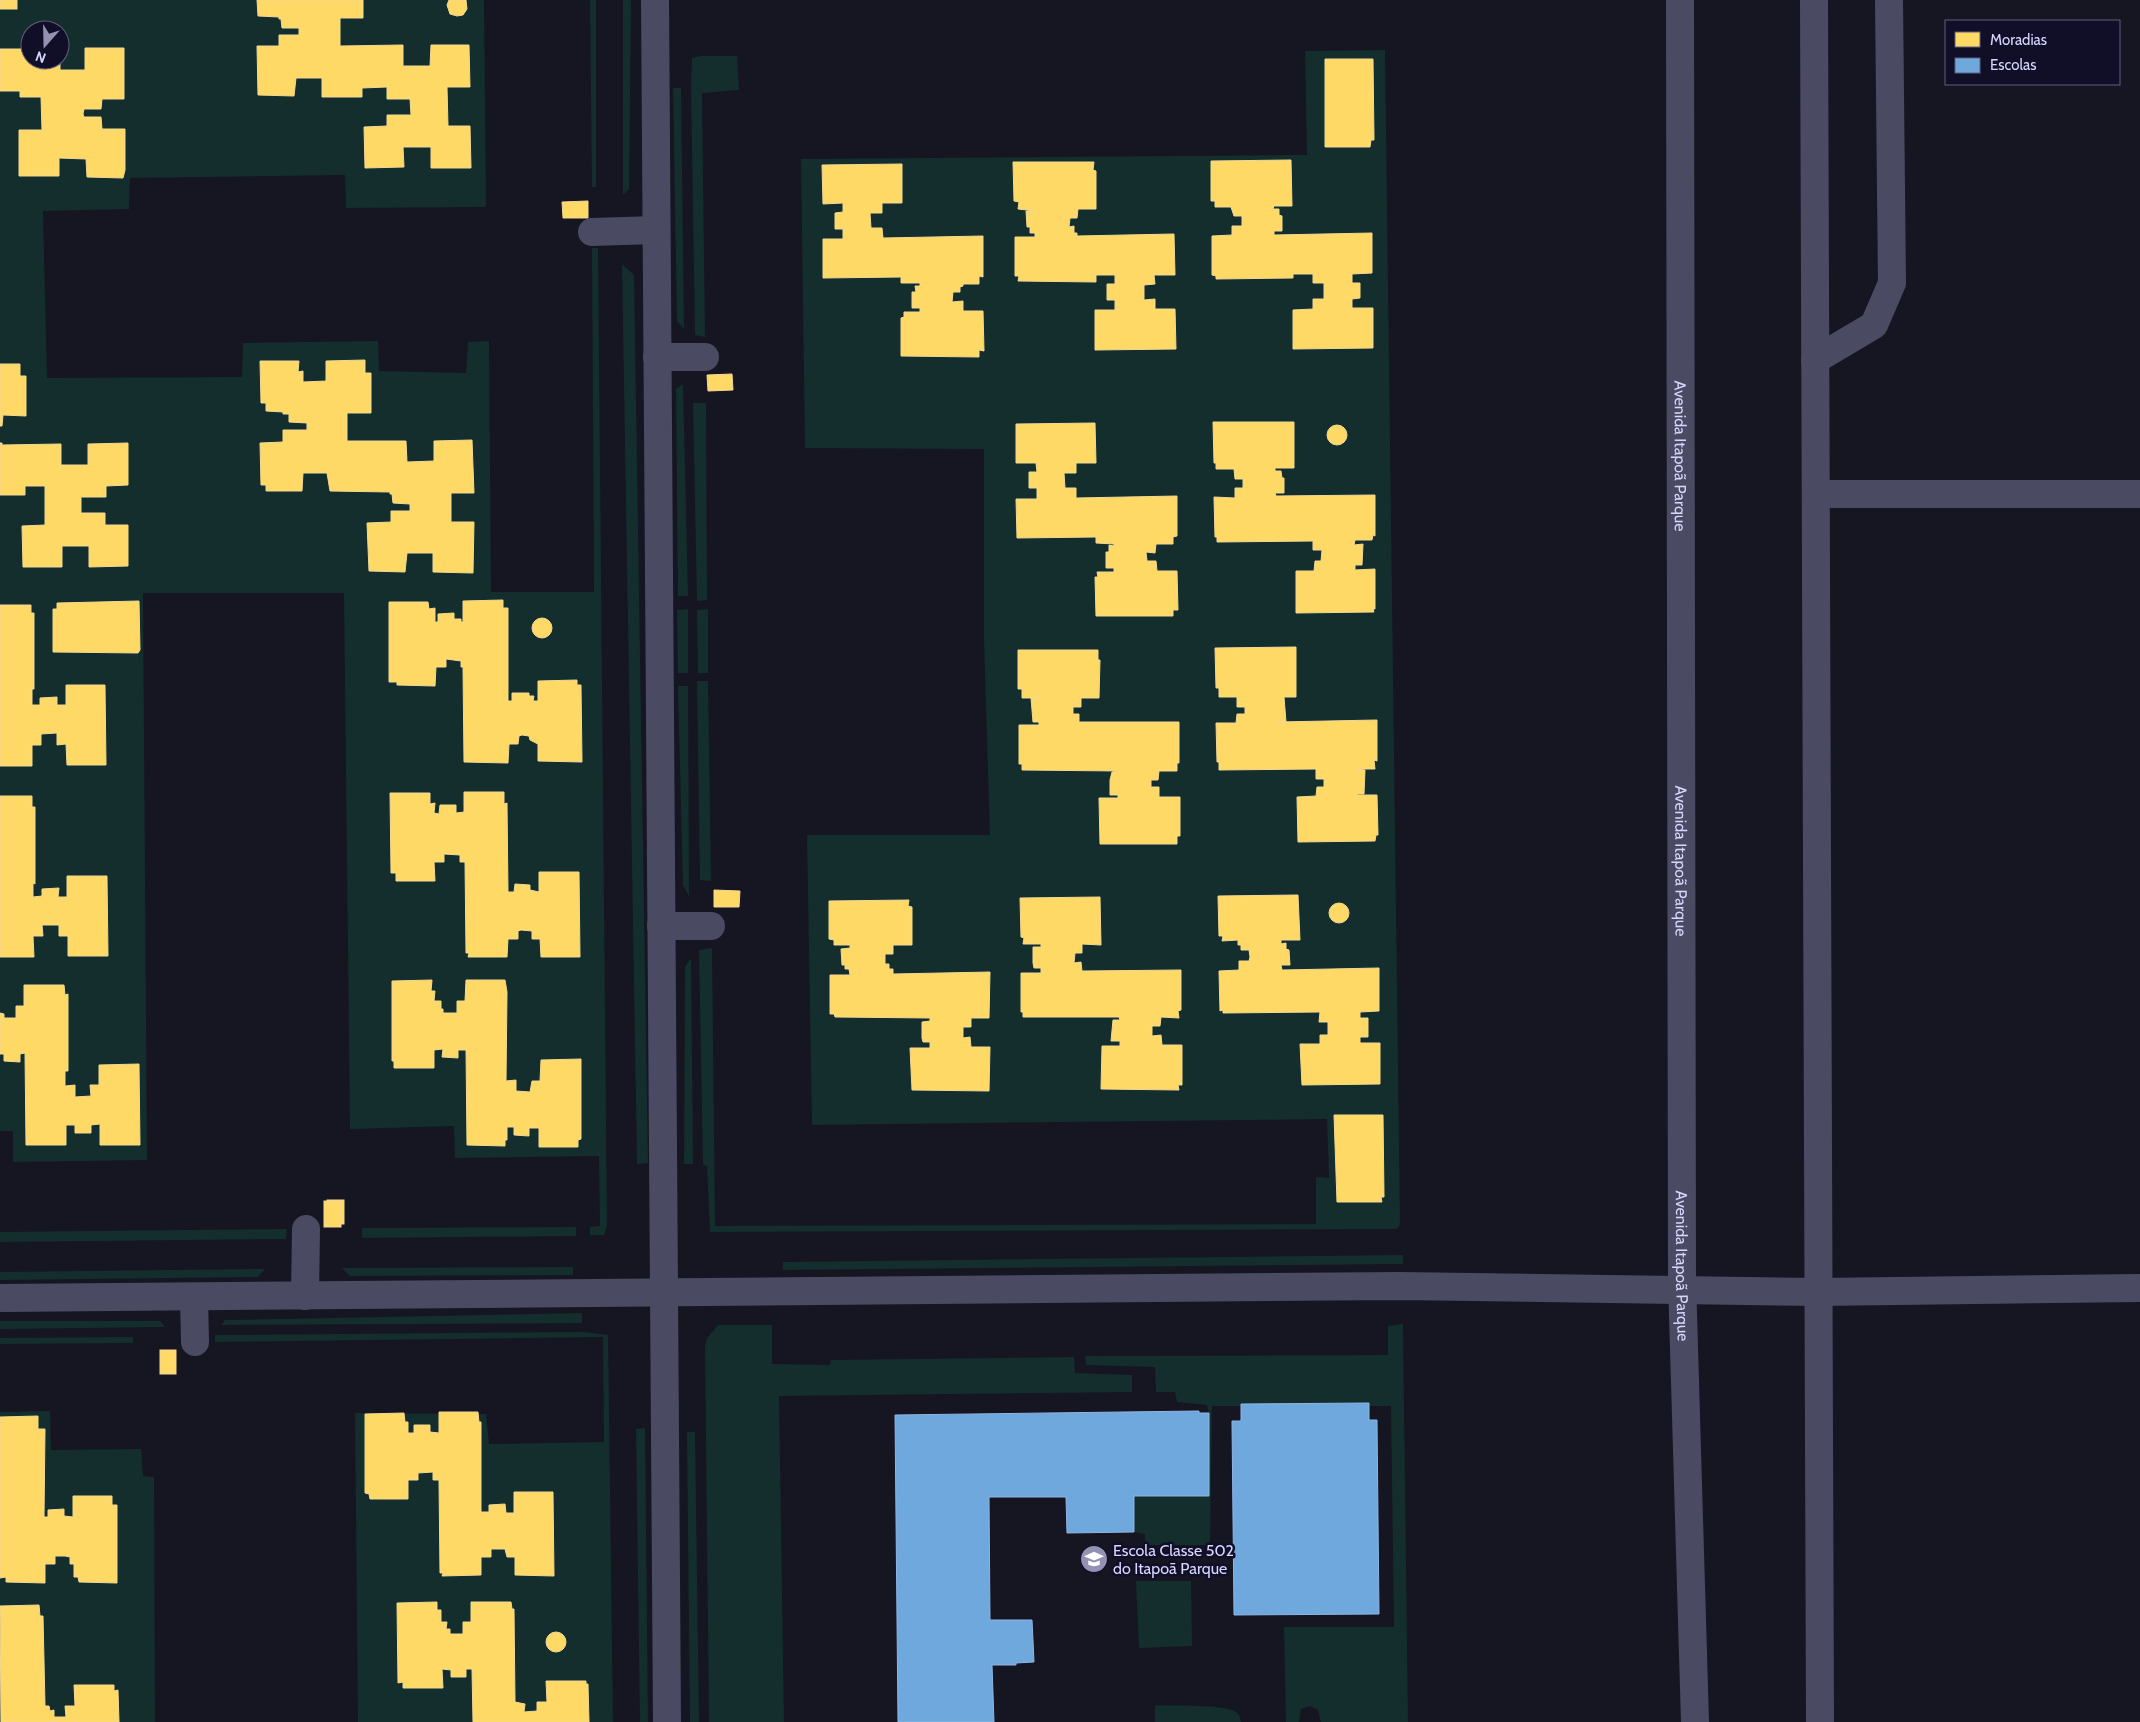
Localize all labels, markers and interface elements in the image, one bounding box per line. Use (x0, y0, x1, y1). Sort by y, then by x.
north arrow (20, 20, 70, 70)
legend (1945, 20, 2120, 85)
text: Moradias (1990, 31, 2047, 49)
text: N (33, 47, 48, 67)
text: Escolas (1990, 56, 2036, 74)
street label: Avenida Itapoã Parque (1671, 381, 1690, 531)
street label: Avenida Itapoã Parque (1671, 786, 1690, 936)
street label: Avenida Itapoã Parque (1672, 1191, 1693, 1342)
place label: Escola Classe 502 do Itapoã Parque (1113, 1541, 1234, 1578)
school or university icon: Escola Classe 502 do Itapoã Parque (1079, 1544, 1109, 1574)

